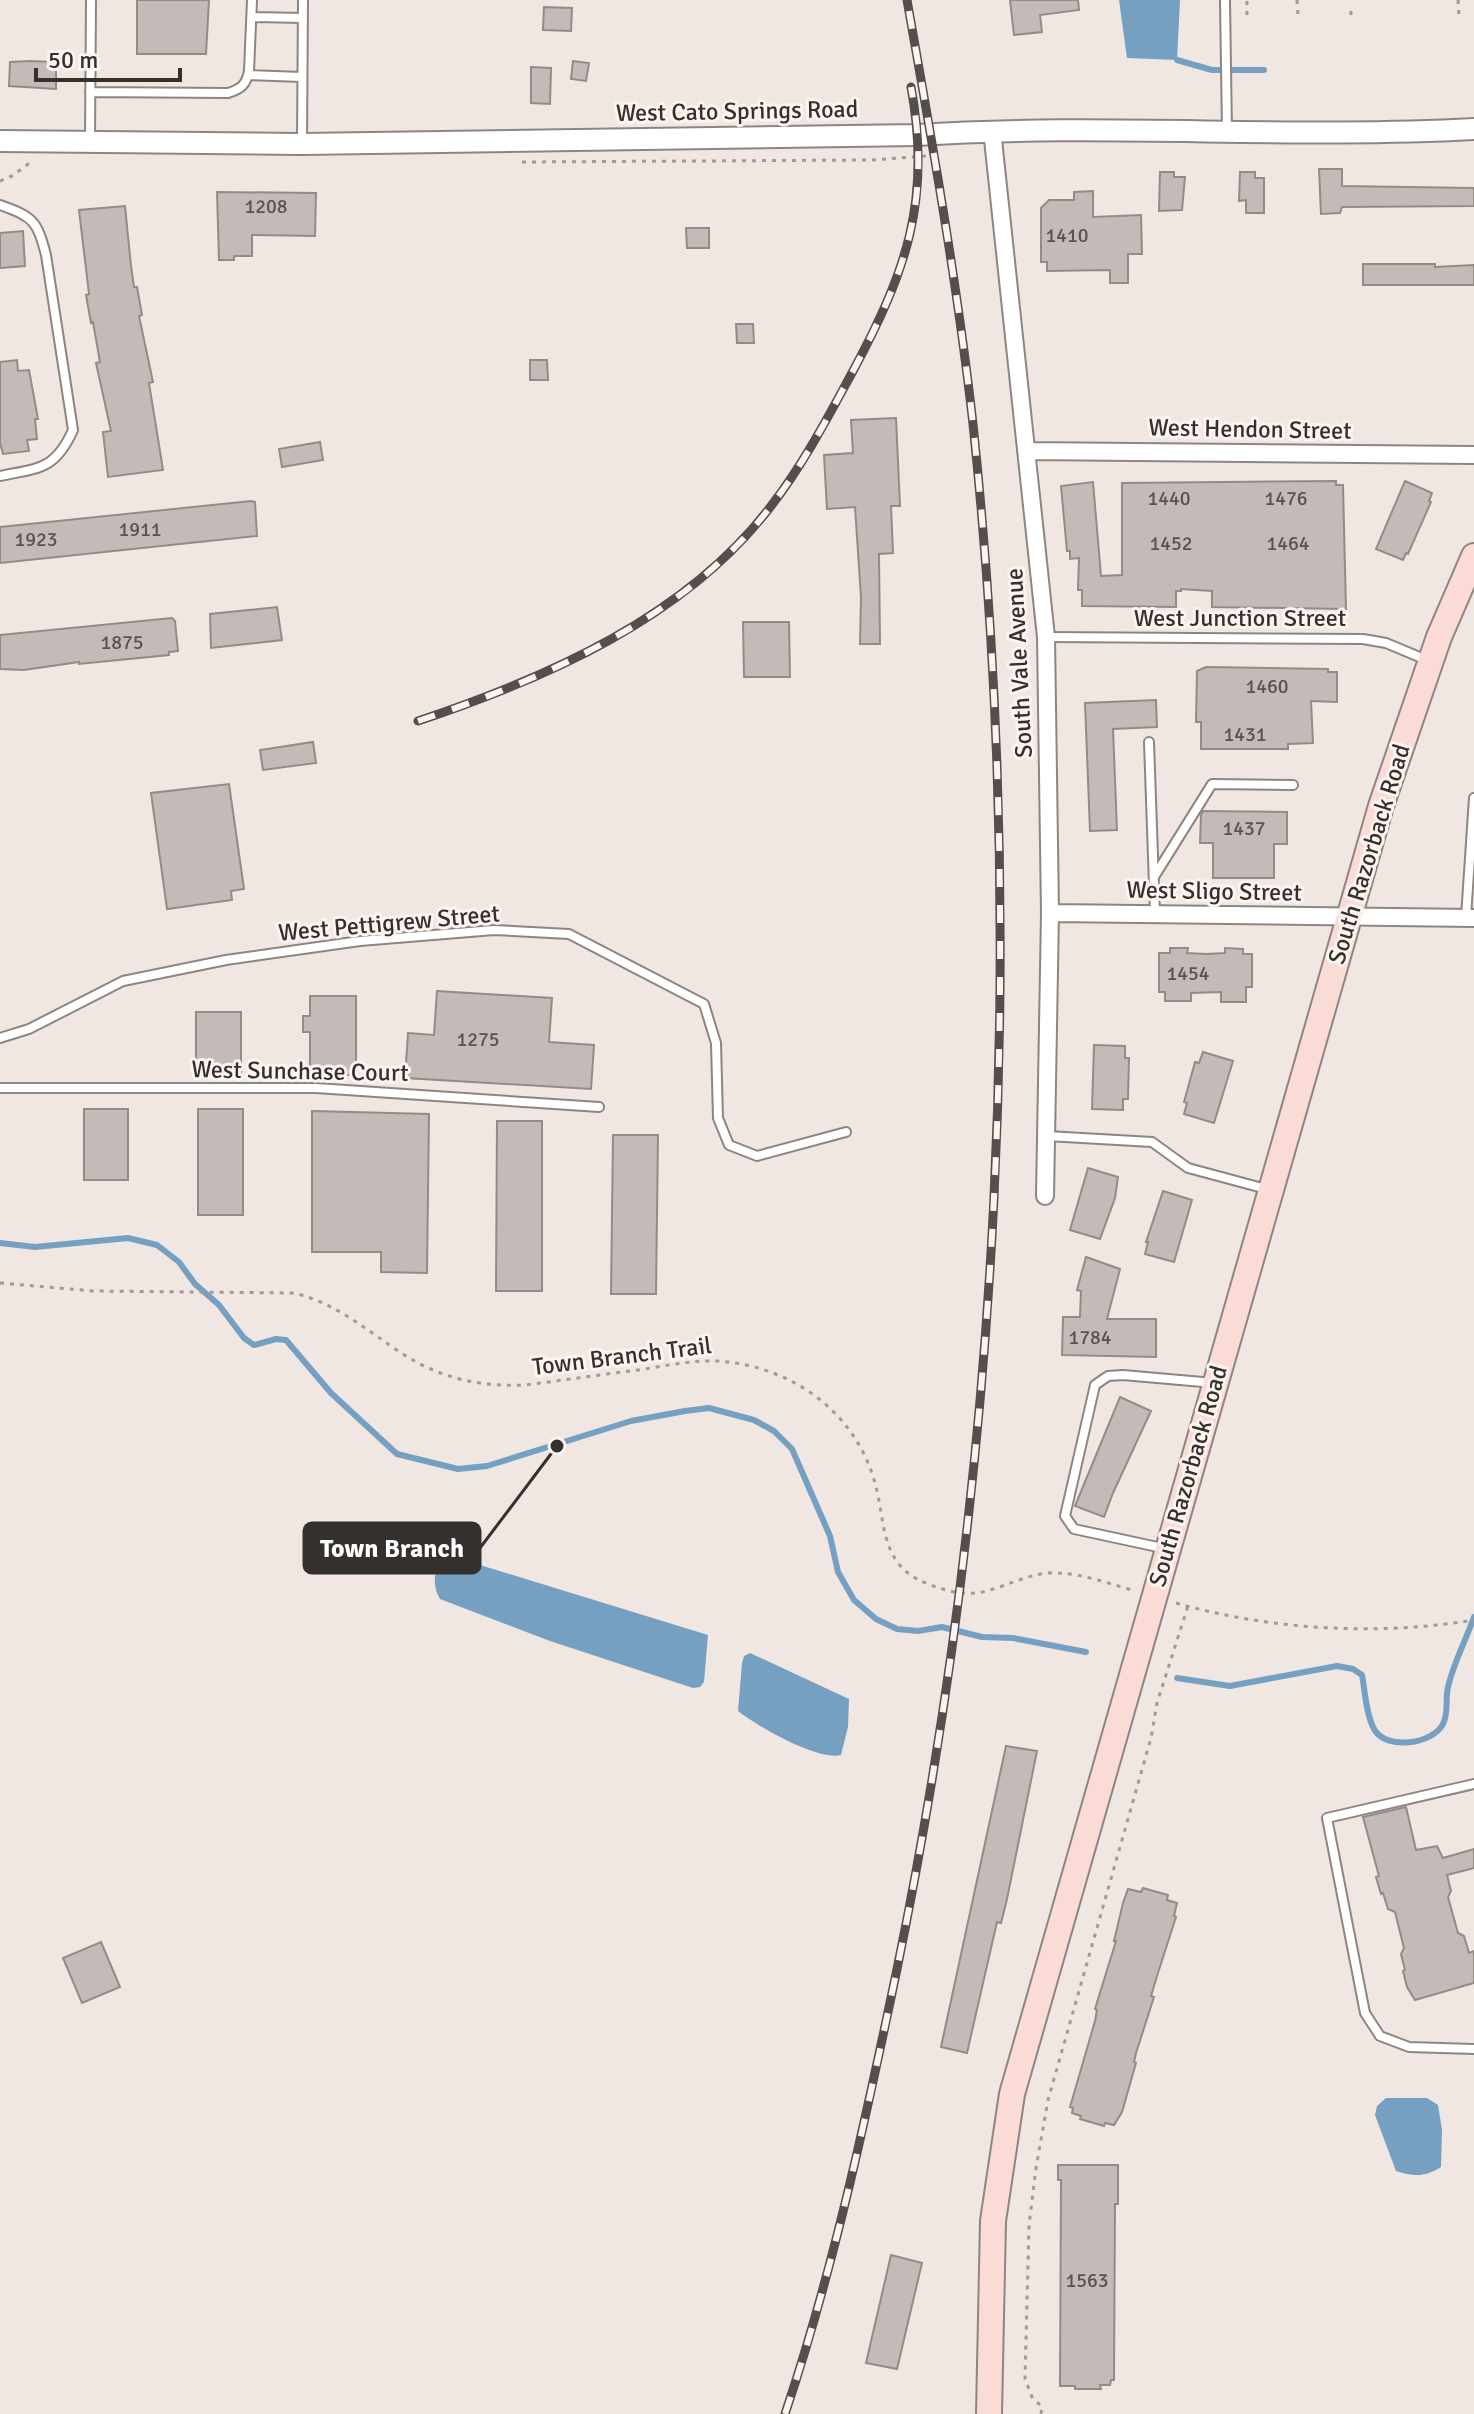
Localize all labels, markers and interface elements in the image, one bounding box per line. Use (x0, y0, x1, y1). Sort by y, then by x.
scale bar (36, 32, 180, 82)
text: 50 m (48, 45, 98, 75)
street label: West Cato Springs Road (615, 94, 859, 128)
house number: 1208 (244, 194, 288, 219)
house number: 1410 (1045, 223, 1089, 248)
street label: West Hendon Street (1148, 412, 1352, 446)
house number: 1440 (1147, 486, 1191, 511)
house number: 1476 (1264, 486, 1308, 511)
house number: 1911 (118, 517, 162, 542)
house number: 1923 (14, 527, 58, 552)
house number: 1452 (1149, 531, 1193, 556)
house number: 1464 (1266, 531, 1310, 556)
street label: South Vale Avenue (999, 567, 1039, 759)
street label: West Junction Street (1134, 603, 1346, 633)
house number: 1875 (100, 630, 144, 655)
house number: 1460 (1245, 674, 1289, 699)
house number: 1431 (1223, 722, 1267, 747)
street label: South Razorback Road (1321, 740, 1417, 968)
house number: 1437 (1222, 816, 1266, 841)
street label: West Sligo Street (1126, 874, 1302, 908)
street label: West Pettigrew Street (277, 898, 501, 948)
house number: 1454 (1166, 961, 1210, 986)
house number: 1275 (456, 1027, 500, 1052)
street label: West Sunchase Court (191, 1054, 409, 1088)
house number: 1784 (1068, 1325, 1112, 1350)
street label: Town Branch Trail (531, 1330, 713, 1382)
street label: South Razorback Road (1142, 1362, 1234, 1590)
callout: Town Branch (304, 1523, 480, 1573)
text: Town Branch (320, 1533, 464, 1565)
house number: 1563 (1065, 2268, 1109, 2293)

